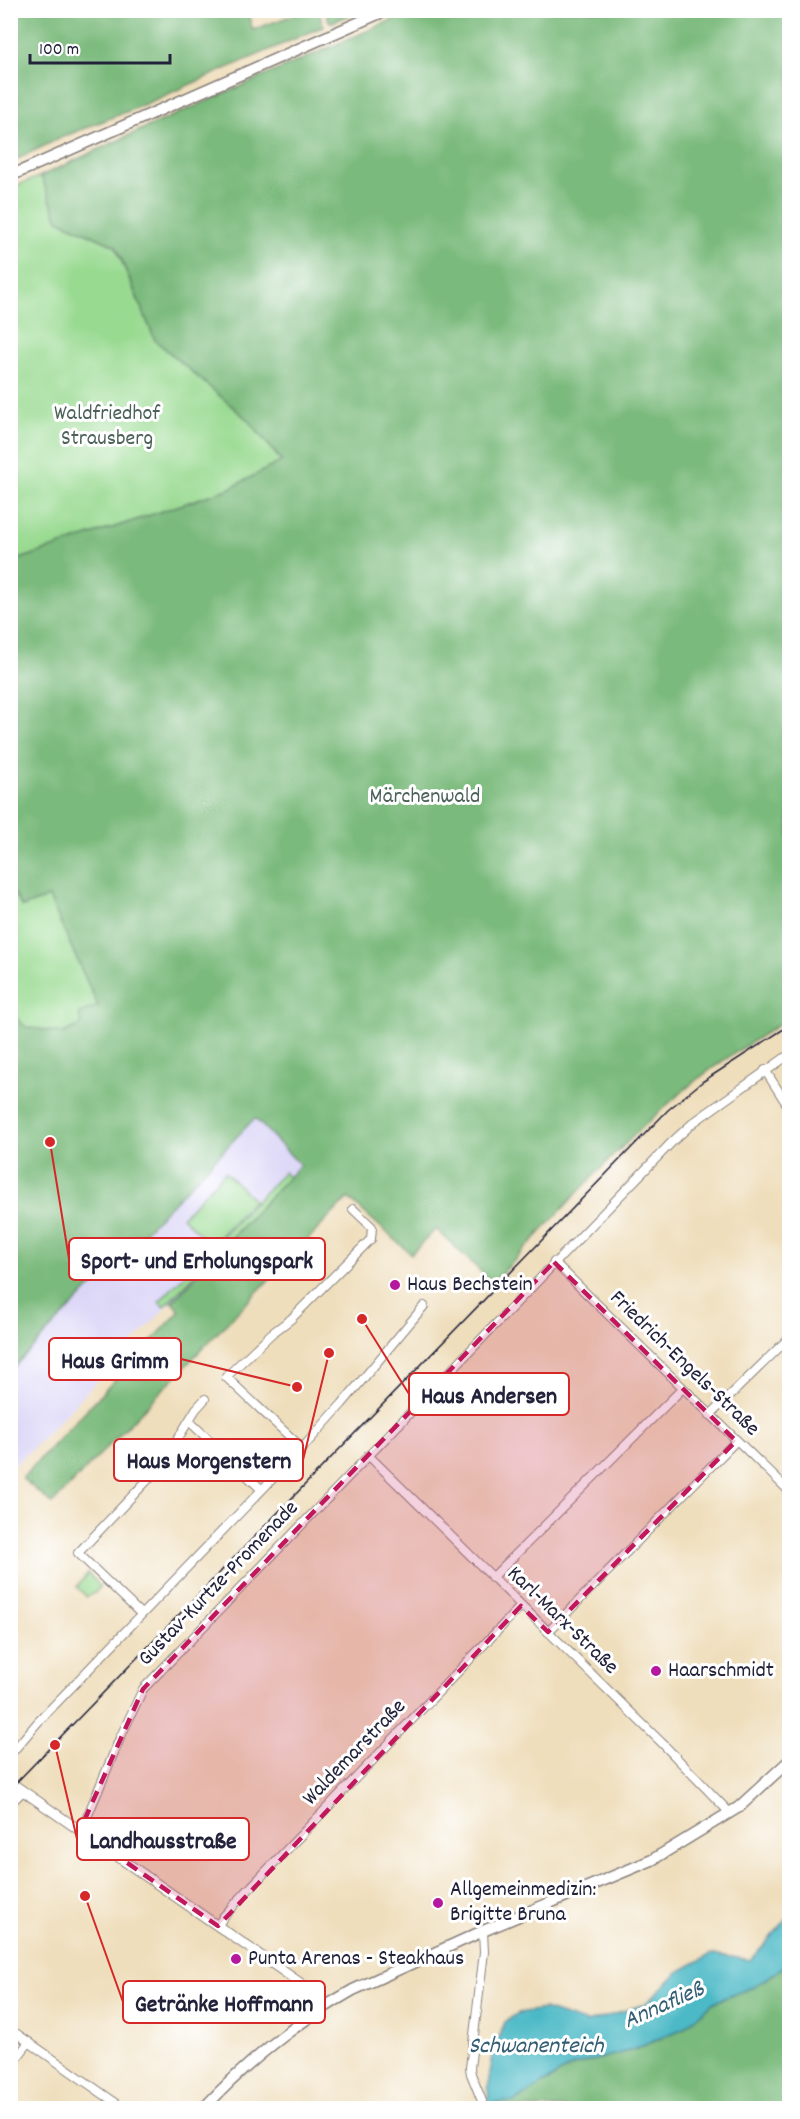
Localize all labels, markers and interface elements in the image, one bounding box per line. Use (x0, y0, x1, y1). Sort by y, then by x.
scale bar (30, 27, 170, 65)
text: 100 m (39, 38, 79, 63)
park label: Waldfriedhof Strausberg (54, 399, 161, 455)
park label: Märchenwald (370, 782, 480, 813)
callout: Sport- und Erholungspark (69, 1238, 325, 1280)
text: Sport- und Erholungspark (81, 1246, 313, 1280)
place label: Haus Bechstein (407, 1270, 533, 1301)
marker: Haus Bechstein (388, 1278, 402, 1292)
street label: Friedrich-Engels-Straße (602, 1284, 766, 1444)
callout: Haus Grimm (49, 1338, 181, 1380)
text: Haus Grimm (61, 1346, 169, 1380)
callout: Haus Andersen (409, 1373, 569, 1415)
text: Haus Andersen (421, 1381, 557, 1415)
callout: Haus Morgenstern (114, 1439, 303, 1481)
text: Haus Morgenstern (127, 1446, 291, 1480)
street label: Gustav-Kurtze-Promenade (132, 1494, 306, 1674)
street label: Karl-Marx-Straße (499, 1560, 625, 1682)
place label: Haarschmidt (668, 1656, 774, 1687)
marker: Haarschmidt (649, 1664, 663, 1678)
street label: Waldemarstraße (296, 1693, 414, 1813)
callout: Landhausstraße (77, 1818, 249, 1860)
text: Landhausstraße (89, 1826, 237, 1860)
place label: Allgemeinmedizin: Brigitte Bruna (450, 1875, 596, 1931)
marker: Allgemeinmedizin: Brigitte Bruna (431, 1896, 445, 1910)
place label: Punta Arenas - Steakhaus (248, 1944, 464, 1975)
marker: Punta Arenas - Steakhaus (229, 1952, 243, 1966)
water label: Annafließ (618, 1973, 711, 2039)
callout: Getränke Hoffmann (123, 1981, 325, 2023)
text: Getränke Hoffmann (135, 1989, 313, 2023)
water label: Schwanenteich (468, 2030, 605, 2064)

